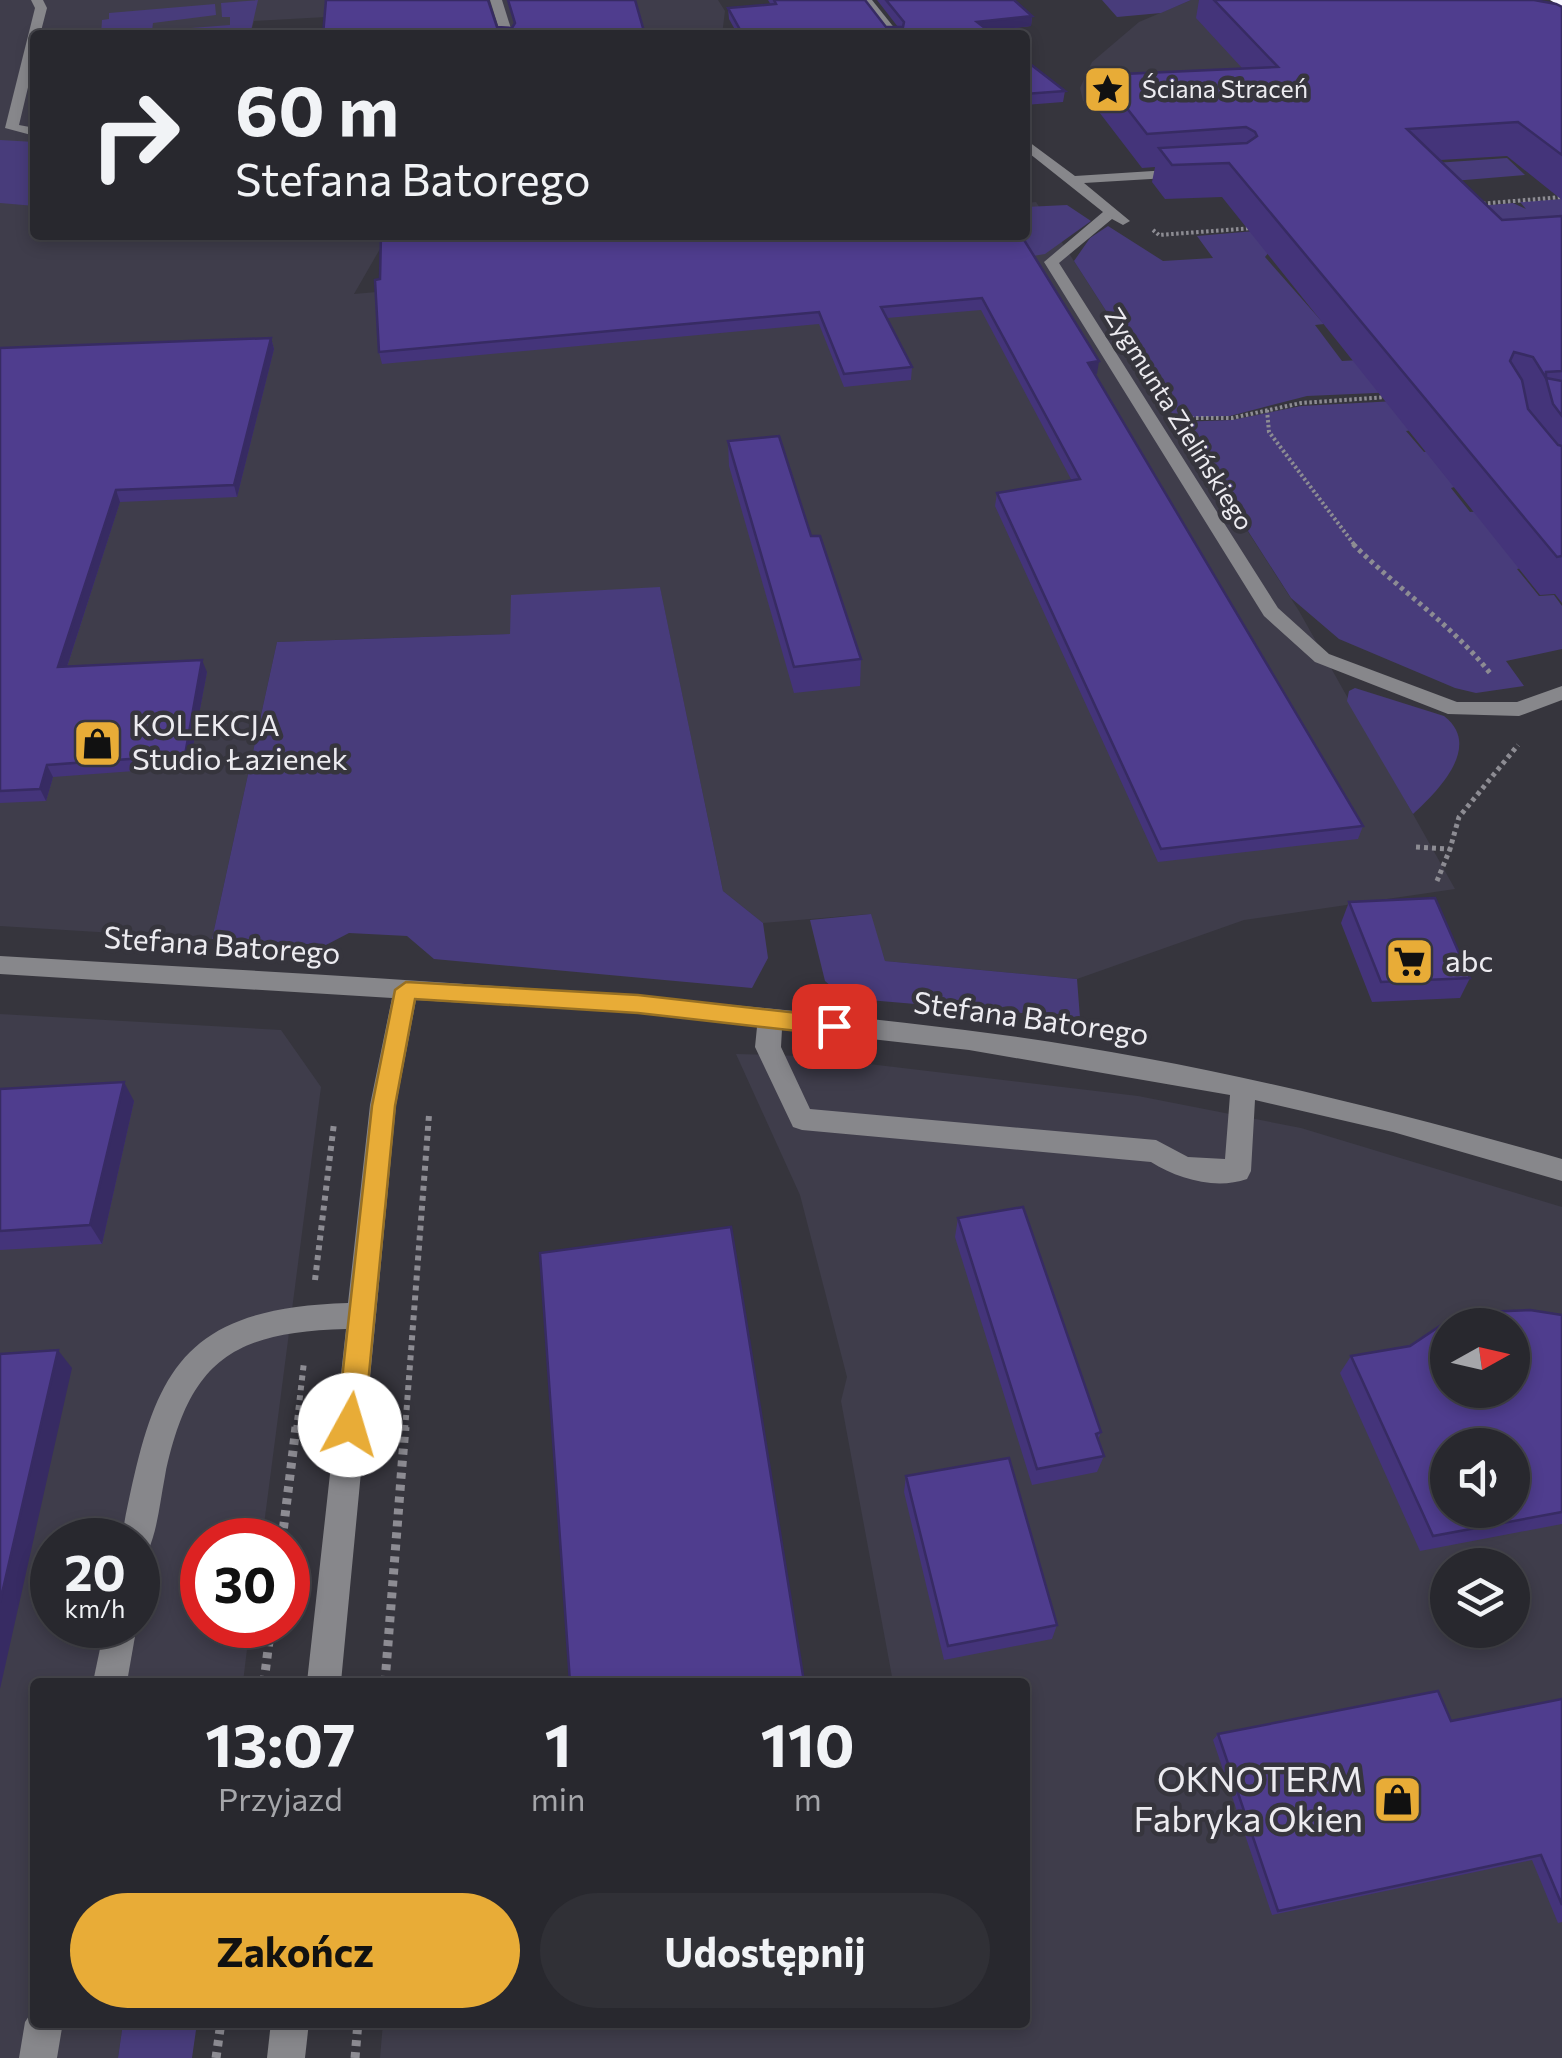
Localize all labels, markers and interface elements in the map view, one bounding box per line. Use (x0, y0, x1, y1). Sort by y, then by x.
place icon: Ściana Straceń (1081, 63, 1133, 115)
text: 60 m (235, 65, 399, 150)
icon: right (70, 70, 200, 200)
place label: Ściana Straceń (1142, 73, 1308, 103)
text: Stefana Batorego (235, 150, 591, 205)
street label: Zygmunta Zielińskiego (1099, 302, 1261, 535)
place label: KOLEKCJA Studio Łazienek (132, 705, 348, 776)
shop icon: KOLEKCJA Studio Łazienek (71, 717, 123, 769)
street label: Stefana Batorego (103, 917, 342, 970)
supermarket icon: abc (1384, 936, 1436, 988)
place label: abc (1445, 941, 1493, 978)
street label: Stefana Batorego (911, 982, 1151, 1051)
pin (792, 984, 877, 1069)
icon: arrive (807, 999, 862, 1054)
north arrow (1430, 1308, 1530, 1408)
map controls (1430, 1308, 1530, 1648)
position arrow (298, 1373, 402, 1477)
button: sound (1430, 1428, 1530, 1528)
speed limit sign: 30 (180, 1518, 310, 1648)
text: 20 (64, 1540, 126, 1601)
button: layers (1430, 1548, 1530, 1648)
text: km/h (65, 1593, 125, 1623)
text: 13:07 (205, 1706, 356, 1779)
text: 1 (544, 1706, 572, 1779)
text: 110 (761, 1706, 855, 1779)
place label: OKNOTERM Fabryka Okien (1133, 1756, 1363, 1839)
shop icon: OKNOTERM Fabryka Okien (1372, 1774, 1424, 1826)
text: Przyjazd (218, 1778, 343, 1818)
text: min (531, 1778, 585, 1818)
text: m (794, 1778, 822, 1818)
button: Zakończ (70, 1893, 520, 2008)
button: Udostępnij (540, 1893, 990, 2008)

